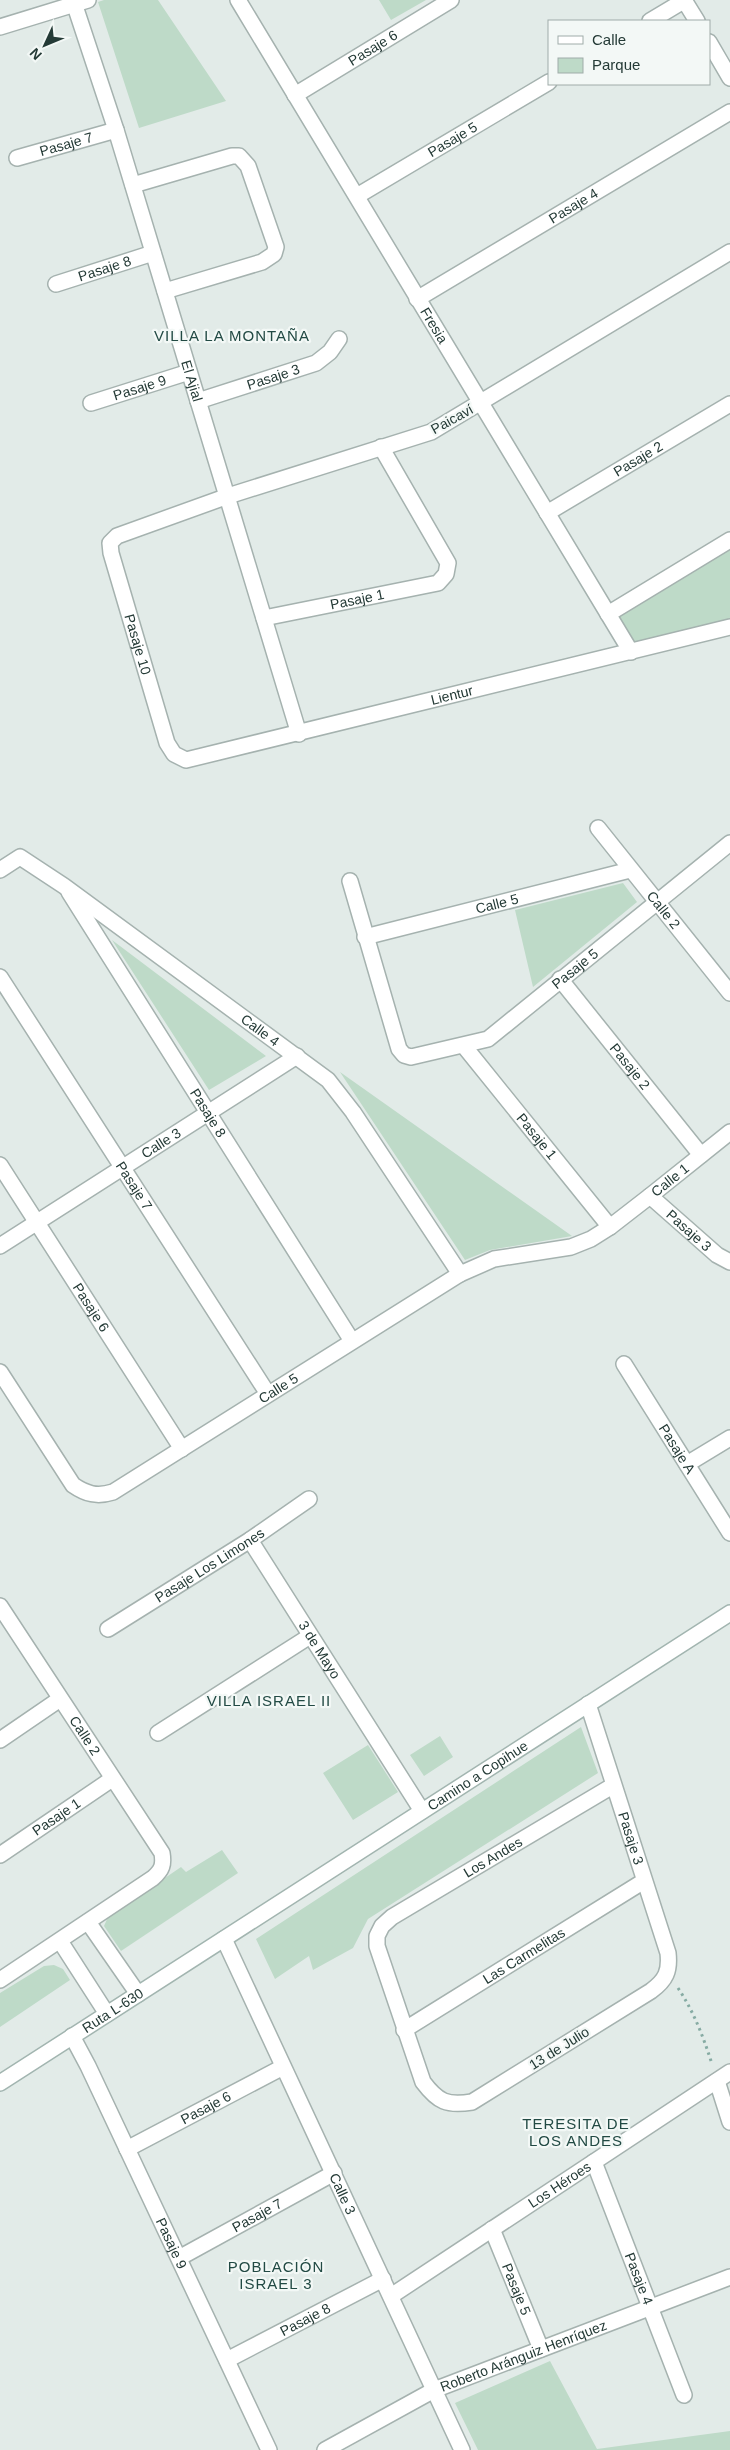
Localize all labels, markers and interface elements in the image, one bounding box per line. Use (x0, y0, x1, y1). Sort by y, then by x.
north arrow (20, 20, 70, 70)
legend (548, 20, 710, 85)
street label: Pasaje 6 (345, 27, 400, 69)
text: Calle (592, 31, 626, 48)
text: N (26, 45, 45, 63)
text: Parque (592, 56, 640, 73)
street label: Pasaje 5 (425, 118, 480, 160)
street label: Pasaje 7 (38, 129, 95, 159)
street label: Pasaje 4 (546, 185, 601, 227)
street label: Pasaje 8 (76, 252, 133, 284)
street label: Fresia (417, 305, 451, 346)
district label: VILLA LA MONTAÑA (154, 327, 310, 344)
street label: El Ajial (178, 358, 206, 403)
street label: Pasaje 3 (245, 361, 302, 393)
street label: Pasaje 9 (111, 372, 168, 403)
street label: Paicaví (428, 401, 476, 437)
street label: Pasaje 2 (611, 438, 666, 480)
street label: Pasaje 1 (329, 586, 386, 612)
street label: Pasaje 10 (121, 612, 154, 677)
street label: Lientur (429, 682, 475, 708)
street label: Calle 2 (644, 888, 684, 932)
street label: Calle 5 (474, 891, 520, 917)
street label: Pasaje 5 (549, 945, 601, 992)
street label: Calle 4 (238, 1011, 283, 1050)
street label: Pasaje 2 (607, 1040, 653, 1093)
street label: Pasaje 8 (187, 1085, 230, 1140)
street label: Pasaje 1 (513, 1110, 560, 1163)
street label: Calle 3 (138, 1124, 184, 1162)
street label: Pasaje 7 (113, 1158, 156, 1213)
street label: Calle 1 (648, 1160, 692, 1200)
street label: Pasaje 3 (663, 1206, 715, 1255)
street label: Pasaje 6 (70, 1280, 113, 1335)
street label: Calle 5 (256, 1370, 301, 1407)
street label: Pasaje A (656, 1421, 699, 1477)
street label: Pasaje Los Limones (152, 1525, 267, 1606)
street label: 3 de Mayo (295, 1618, 344, 1682)
district label: VILLA ISRAEL II (207, 1692, 331, 1709)
street label: Calle 2 (66, 1713, 104, 1758)
street label: Camino a Copihue (424, 1737, 531, 1814)
street label: Pasaje 1 (29, 1795, 83, 1839)
street label: Pasaje 3 (615, 1810, 647, 1867)
street label: Los Andes (461, 1833, 525, 1881)
street label: Las Carmelitas (480, 1924, 568, 1987)
street label: Ruta L-630 (79, 1985, 146, 2036)
street label: 13 de Julio (526, 2023, 592, 2073)
street label: Pasaje 6 (178, 2088, 234, 2127)
district label: TERESITA DE LOS ANDES (522, 2115, 630, 2149)
street label: Los Héroes (525, 2158, 594, 2211)
street label: Calle 3 (326, 2171, 359, 2217)
street label: Pasaje 7 (229, 2195, 285, 2235)
street label: Pasaje 9 (153, 2215, 191, 2272)
street label: Pasaje 4 (622, 2250, 656, 2307)
district label: POBLACIÓN ISRAEL 3 (228, 2258, 324, 2292)
street label: Pasaje 5 (499, 2261, 534, 2318)
street label: Pasaje 8 (277, 2300, 333, 2339)
street label: Roberto Aránguiz Henríquez (438, 2317, 609, 2395)

